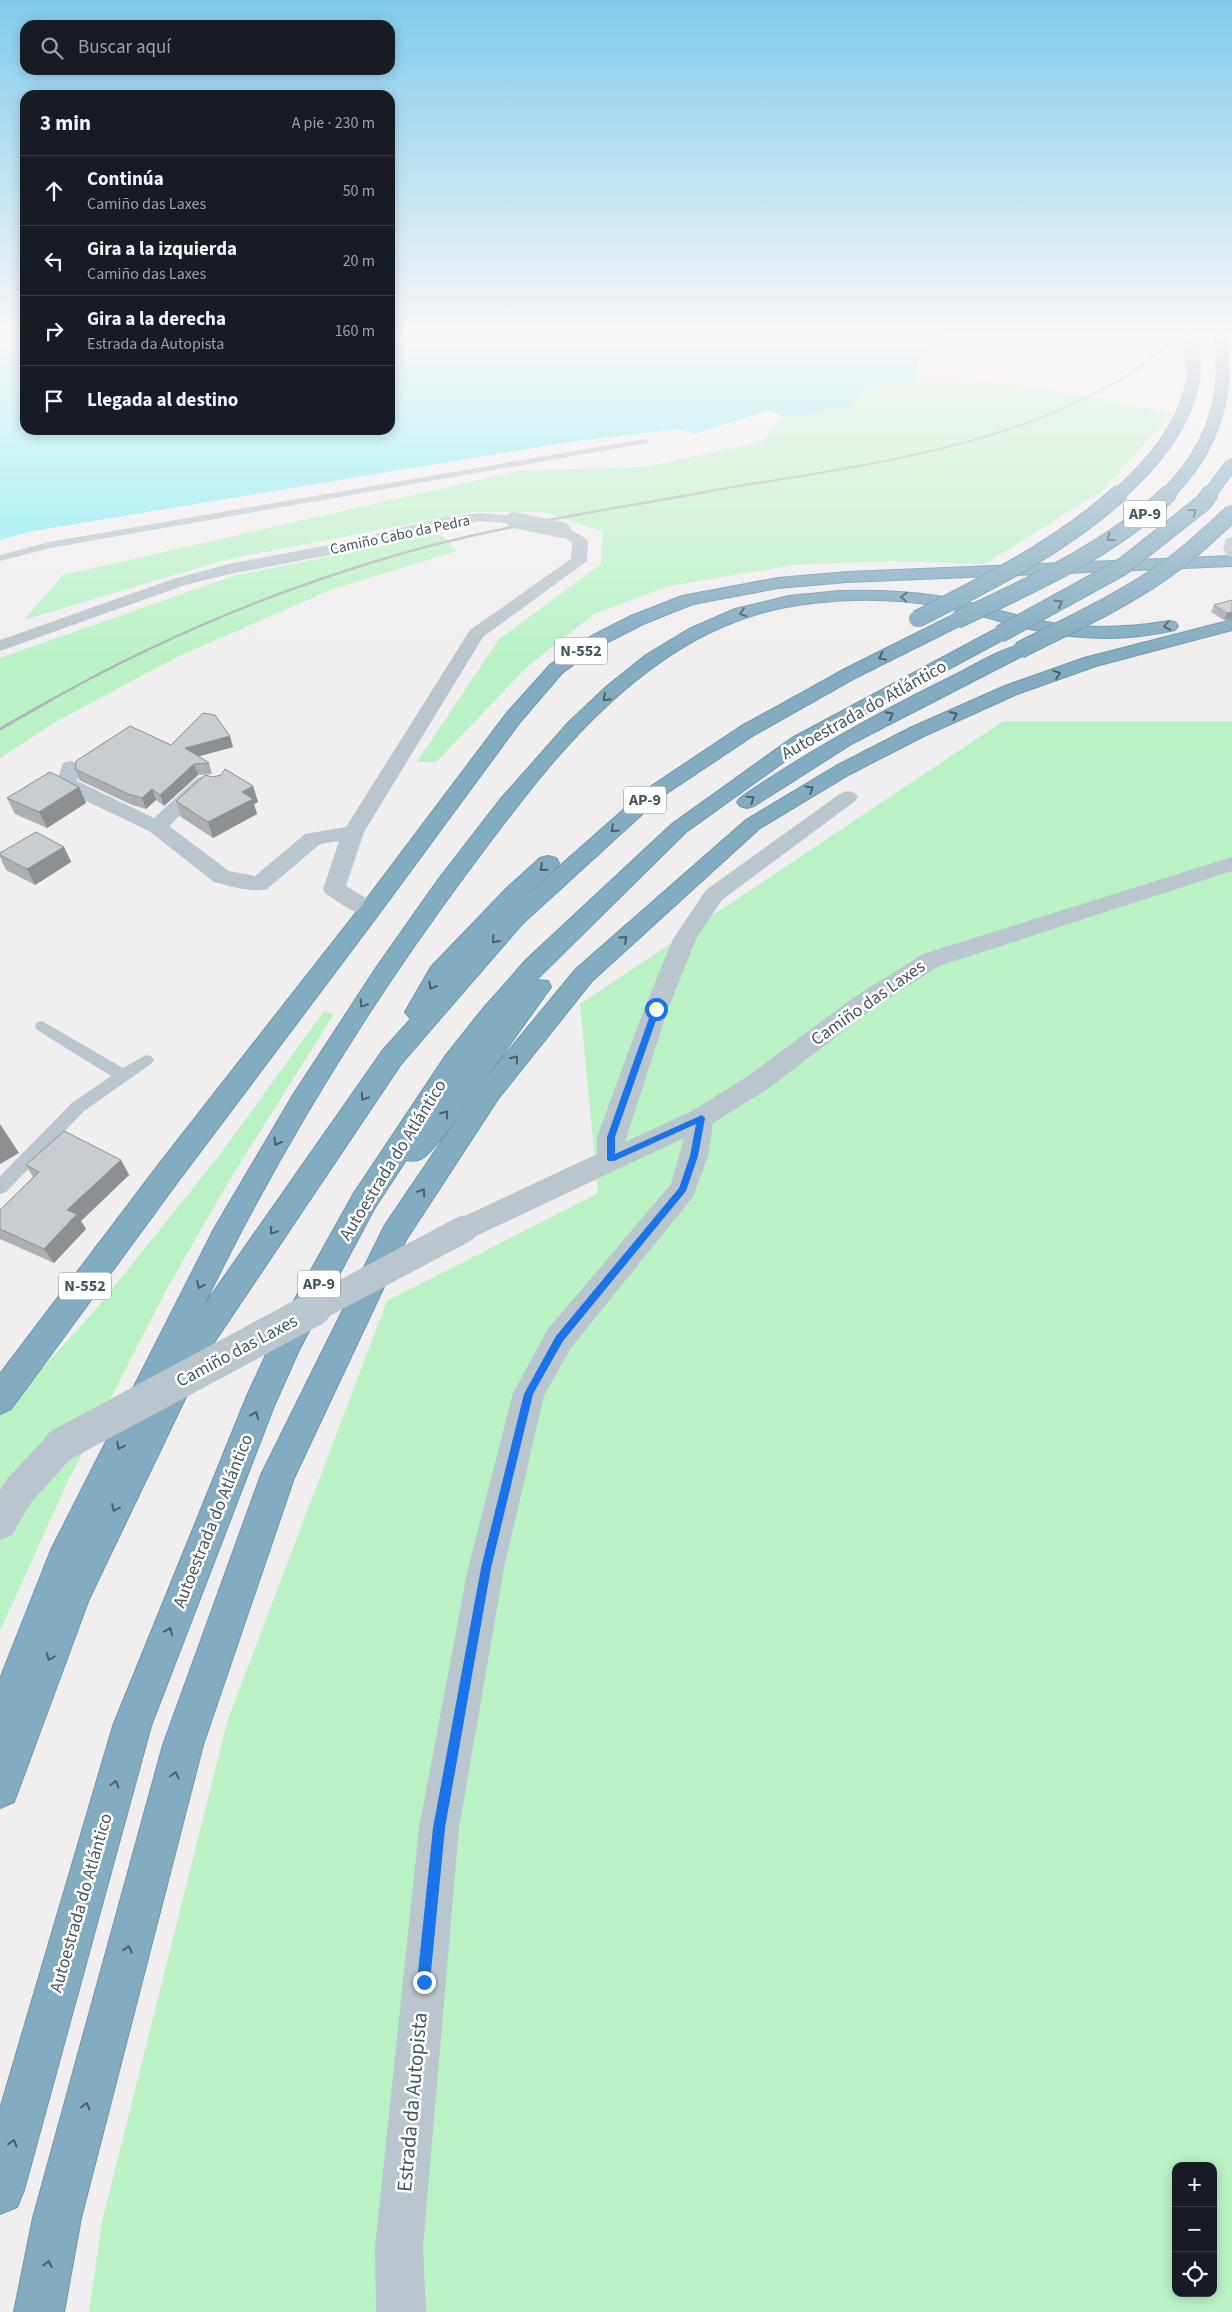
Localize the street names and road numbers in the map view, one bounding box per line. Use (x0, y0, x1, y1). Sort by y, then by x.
road number: AP-9 (1124, 500, 1166, 528)
street label: Camiño Cabo da Pedra (328, 510, 472, 560)
road number: N-552 (555, 637, 607, 664)
street label: Autoestrada do Atlántico (777, 654, 951, 766)
road number: AP-9 (624, 786, 666, 814)
street label: Camiño das Laxes (806, 954, 930, 1052)
street label: Autoestrada do Atlántico (333, 1075, 453, 1245)
road number: AP-9 (298, 1270, 340, 1298)
road number: N-552 (59, 1272, 111, 1300)
street label: Camiño das Laxes (172, 1308, 302, 1394)
street label: Autoestrada do Atlántico (167, 1430, 259, 1612)
street label: Autoestrada do Atlántico (43, 1810, 119, 1996)
street label: Estrada da Autopista (389, 2011, 435, 2193)

